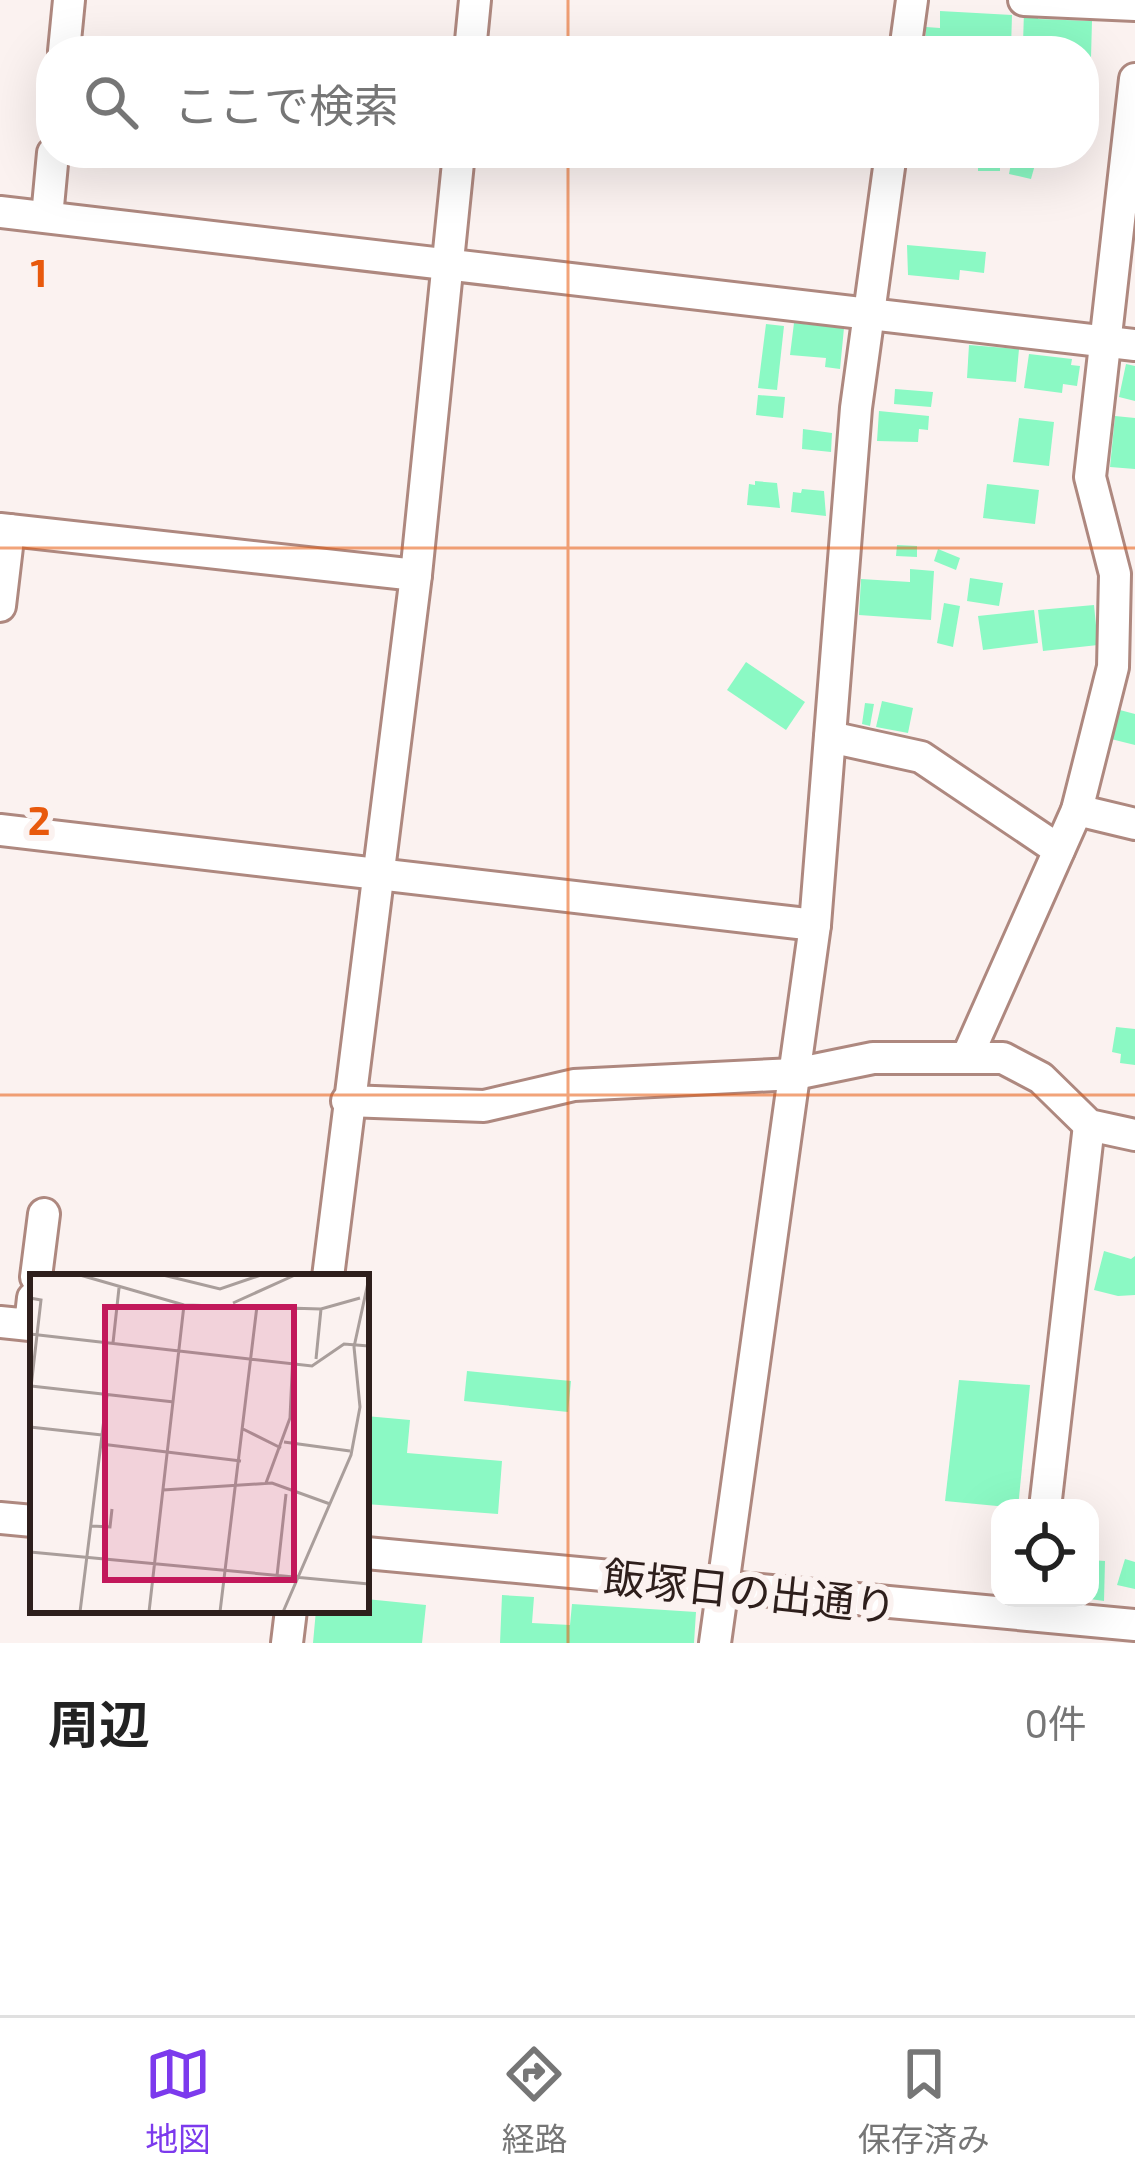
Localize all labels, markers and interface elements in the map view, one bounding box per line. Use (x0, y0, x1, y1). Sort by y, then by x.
search box (36, 36, 1099, 168)
icon: search (78, 69, 144, 135)
text: ここで検索 (174, 77, 399, 131)
text: 1 (31, 248, 47, 295)
text: 2 (28, 796, 50, 843)
inset map (30, 1274, 369, 1613)
map controls (991, 1499, 1099, 1607)
button: locate (991, 1499, 1099, 1607)
street label: 飯塚日の出通り (601, 1550, 899, 1630)
text: 周辺 (48, 1692, 150, 1753)
text: 0件 (1024, 1699, 1087, 1746)
tab: 地図 (145, 2041, 211, 2161)
tab: 経路 (501, 2041, 567, 2161)
tab: 保存済み (858, 2041, 990, 2161)

